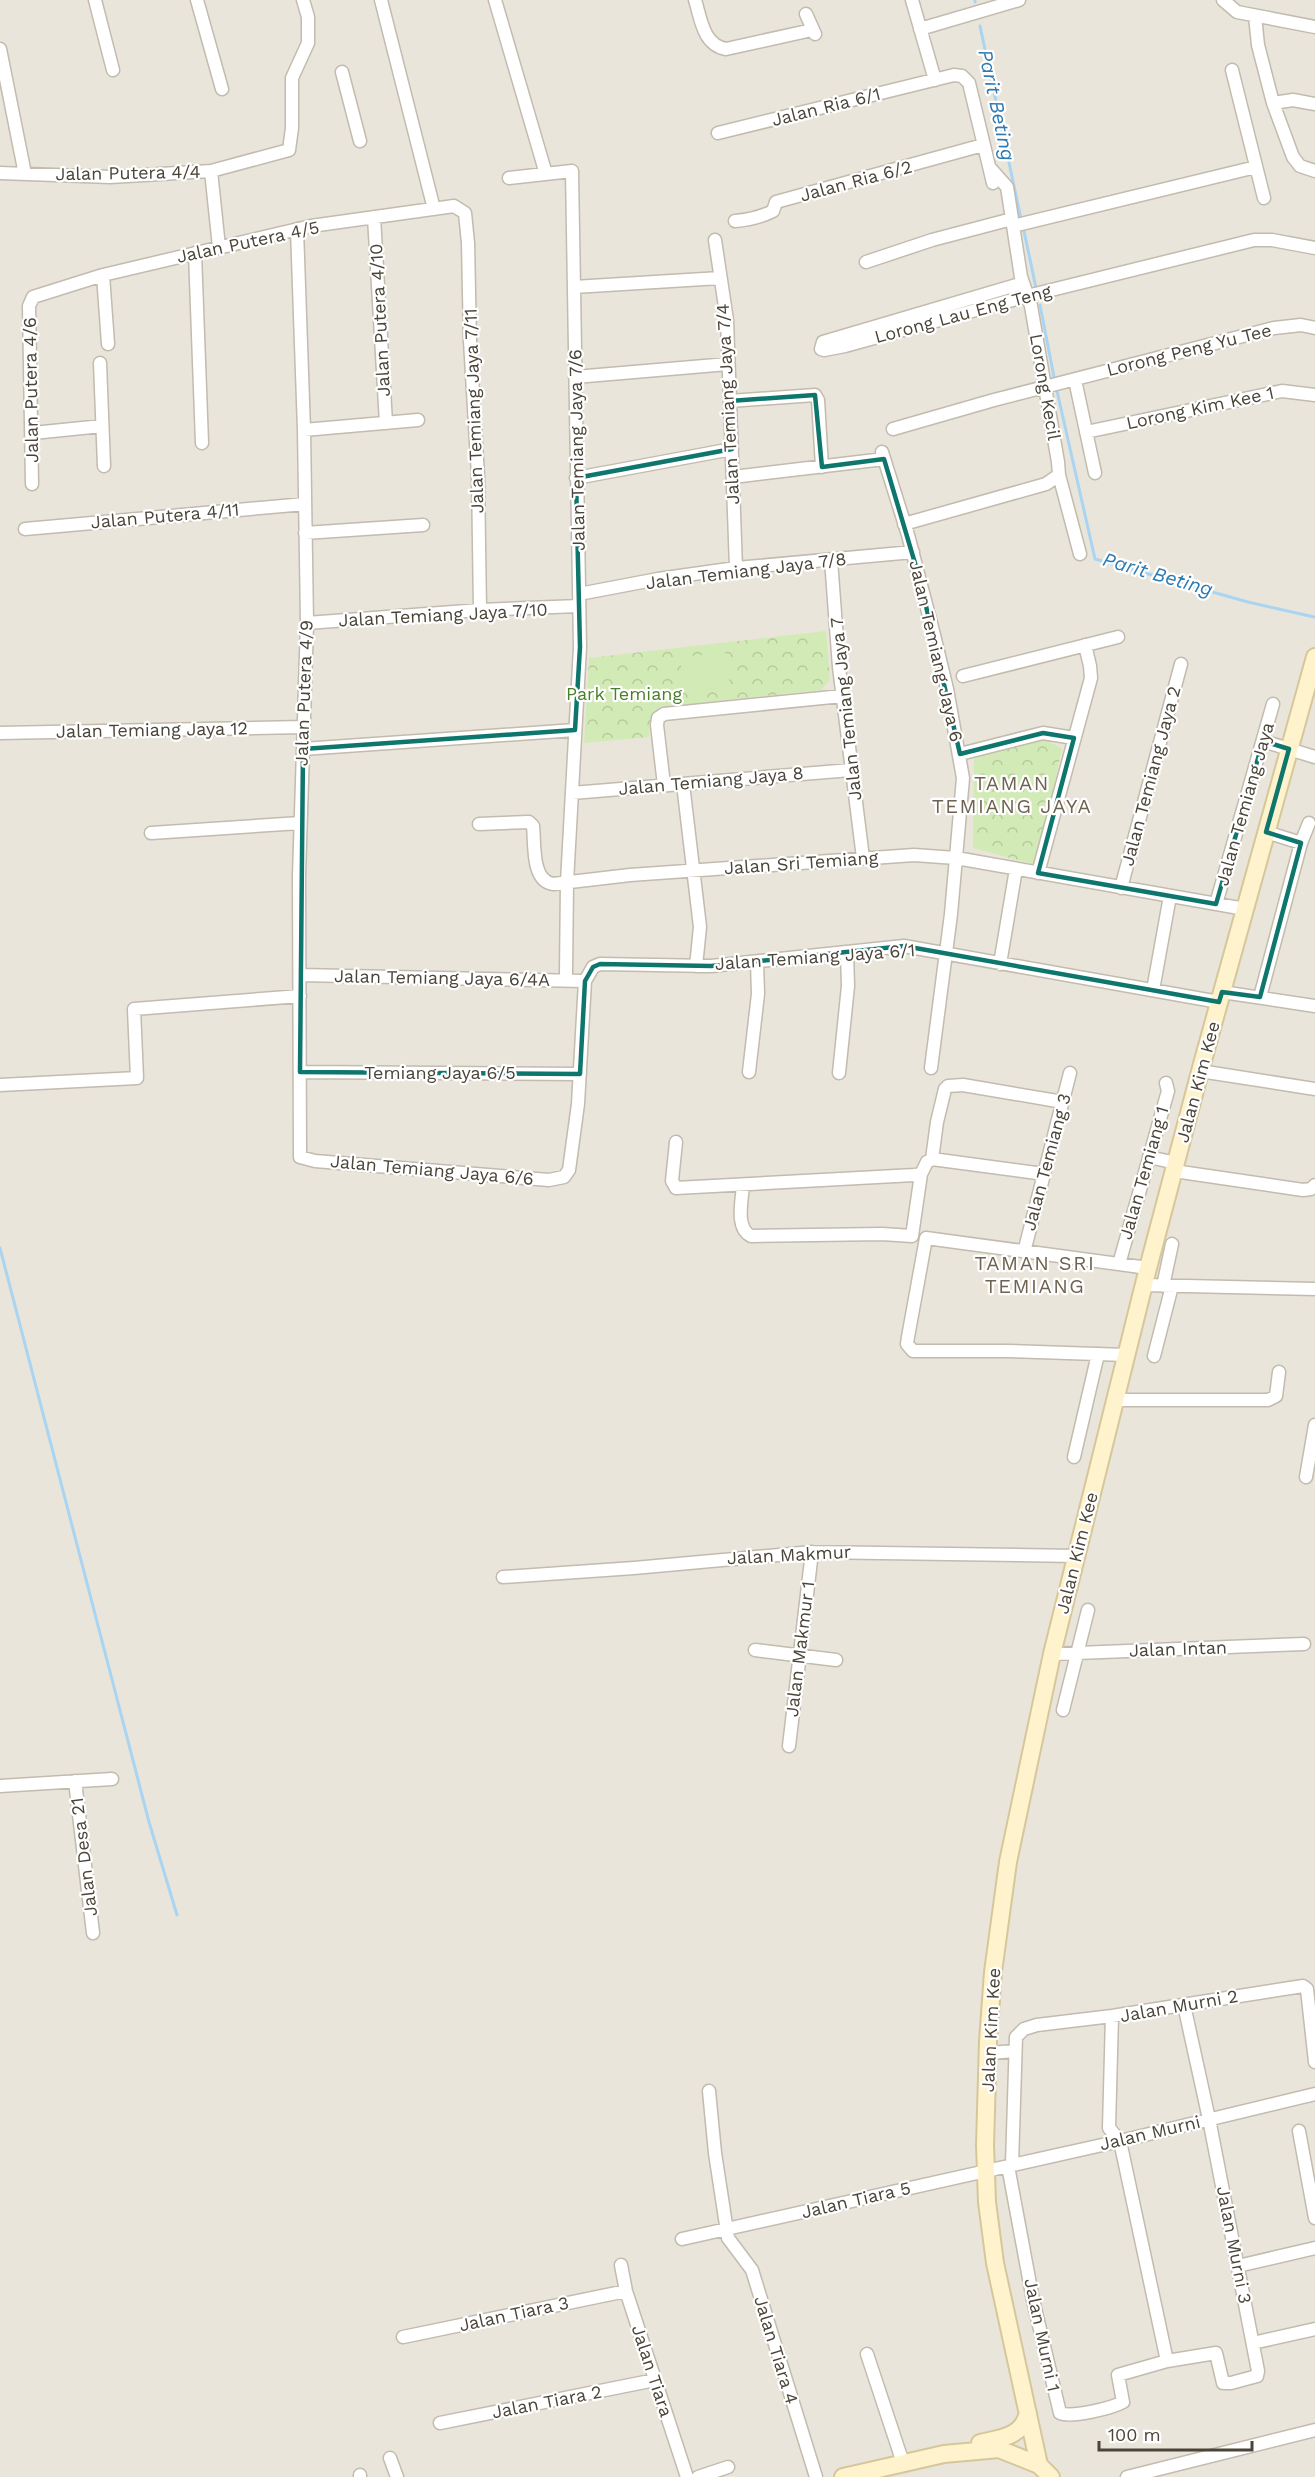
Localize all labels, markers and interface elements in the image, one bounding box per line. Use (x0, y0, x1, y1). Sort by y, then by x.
water label: Parit Beting (973, 47, 1021, 163)
street label: Jalan Ria 6/1 (769, 83, 882, 130)
street label: Jalan Ria 6/2 (798, 156, 914, 206)
street label: Jalan Putera 4/4 (55, 161, 201, 184)
street label: Jalan Putera 4/5 (175, 216, 321, 267)
street label: Jalan Putera 4/10 (365, 243, 394, 397)
street label: Lorong Lau Eng Teng (872, 280, 1054, 347)
street label: Jalan Temiang Jaya 7/4 (712, 303, 743, 505)
street label: Jalan Temiang Jaya 7/11 (459, 308, 488, 514)
street label: Jalan Putera 4/6 (19, 317, 42, 463)
street label: Lorong Peng Yu Tee (1104, 319, 1273, 380)
street label: Lorong Kecil (1026, 332, 1065, 442)
street label: Jalan Temiang Jaya 7/6 (564, 349, 589, 551)
street label: Lorong Kim Kee 1 (1124, 382, 1276, 433)
street label: Jalan Putera 4/11 (90, 499, 240, 532)
water label: Parit Beting (1100, 547, 1216, 601)
street label: Jalan Temiang Jaya 7/8 (644, 548, 847, 593)
street label: Jalan Temiang Jaya 6 (905, 558, 968, 744)
street label: Jalan Temiang Jaya 7/10 (338, 599, 548, 630)
street label: Jalan Temiang Jaya 7 (825, 616, 866, 802)
street label: Jalan Putera 4/9 (290, 620, 317, 766)
park label: Park Temiang (566, 683, 682, 704)
street label: Jalan Temiang Jaya 2 (1116, 684, 1185, 868)
street label: Jalan Temiang Jaya 12 (56, 717, 248, 742)
street label: Jalan Temiang Jaya (1211, 720, 1278, 888)
street label: Jalan Temiang Jaya 8 (617, 762, 805, 799)
district label: TAMAN TEMIANG JAYA (932, 771, 1092, 818)
street label: Jalan Sri Temiang (723, 847, 879, 878)
street label: Jalan Temiang Jaya 6/1 (714, 939, 916, 974)
street label: Jalan Temiang Jaya 6/4A (334, 965, 550, 990)
street label: Jalan Kim Kee (1171, 1019, 1224, 1145)
street label: Temiang Jaya 6/5 (364, 1062, 516, 1083)
street label: Jalan Temiang 3 (1018, 1091, 1075, 1233)
street label: Jalan Temiang 1 (1114, 1104, 1173, 1242)
street label: Jalan Temiang Jaya 6/6 (329, 1150, 535, 1189)
district label: TAMAN SRI TEMIANG (975, 1251, 1095, 1298)
street label: Jalan Kim Kee (1051, 1490, 1102, 1616)
street label: Jalan Makmur (726, 1541, 852, 1568)
street label: Jalan Makmur 1 (781, 1580, 818, 1718)
street label: Jalan Intan (1129, 1636, 1227, 1661)
street label: Jalan Desa 21 (66, 1797, 101, 1918)
street label: Jalan Kim Kee (977, 1967, 1004, 2093)
street label: Jalan Murni 2 (1118, 1985, 1239, 2026)
street label: Jalan Murni (1098, 2111, 1202, 2154)
street label: Jalan Tiara 5 (799, 2177, 913, 2222)
street label: Jalan Murni 3 (1213, 2184, 1256, 2305)
street label: Jalan Murni 1 (1020, 2276, 1065, 2394)
street label: Jalan Tiara 3 (457, 2292, 571, 2335)
street label: Jalan Tiara 4 (750, 2293, 803, 2407)
street label: Jalan Tiara (628, 2322, 677, 2419)
street label: Jalan Tiara 2 (490, 2381, 604, 2422)
scale bar (1099, 2414, 1252, 2452)
text: 100 m (1108, 2424, 1161, 2445)

